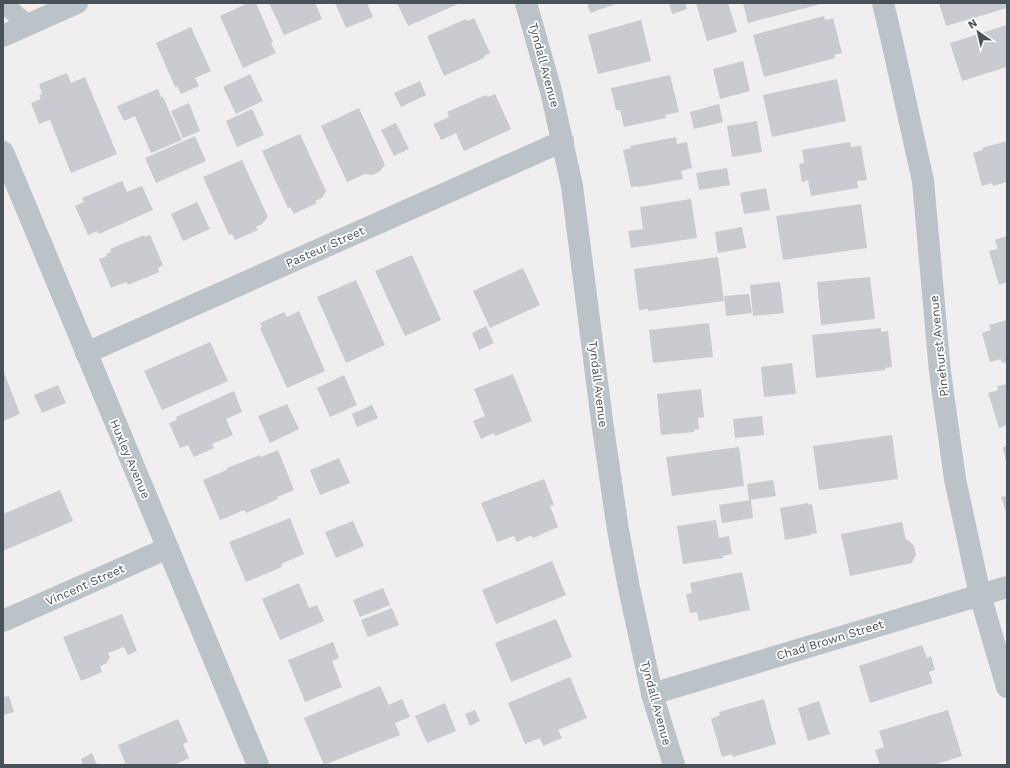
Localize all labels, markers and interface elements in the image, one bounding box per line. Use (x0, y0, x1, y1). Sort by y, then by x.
north arrow (958, 12, 998, 52)
text: N (966, 16, 980, 32)
street label: Tyndall Avenue (526, 21, 562, 109)
street label: Pasteur Street (283, 223, 367, 271)
street label: Pinehurst Avenue (927, 295, 951, 397)
street label: Tyndall Avenue (586, 340, 610, 428)
street label: Huxley Avenue (107, 417, 153, 501)
street label: Vincent Street (43, 561, 127, 609)
street label: Chad Brown Street (775, 617, 885, 663)
street label: Tyndall Avenue (638, 659, 674, 747)

